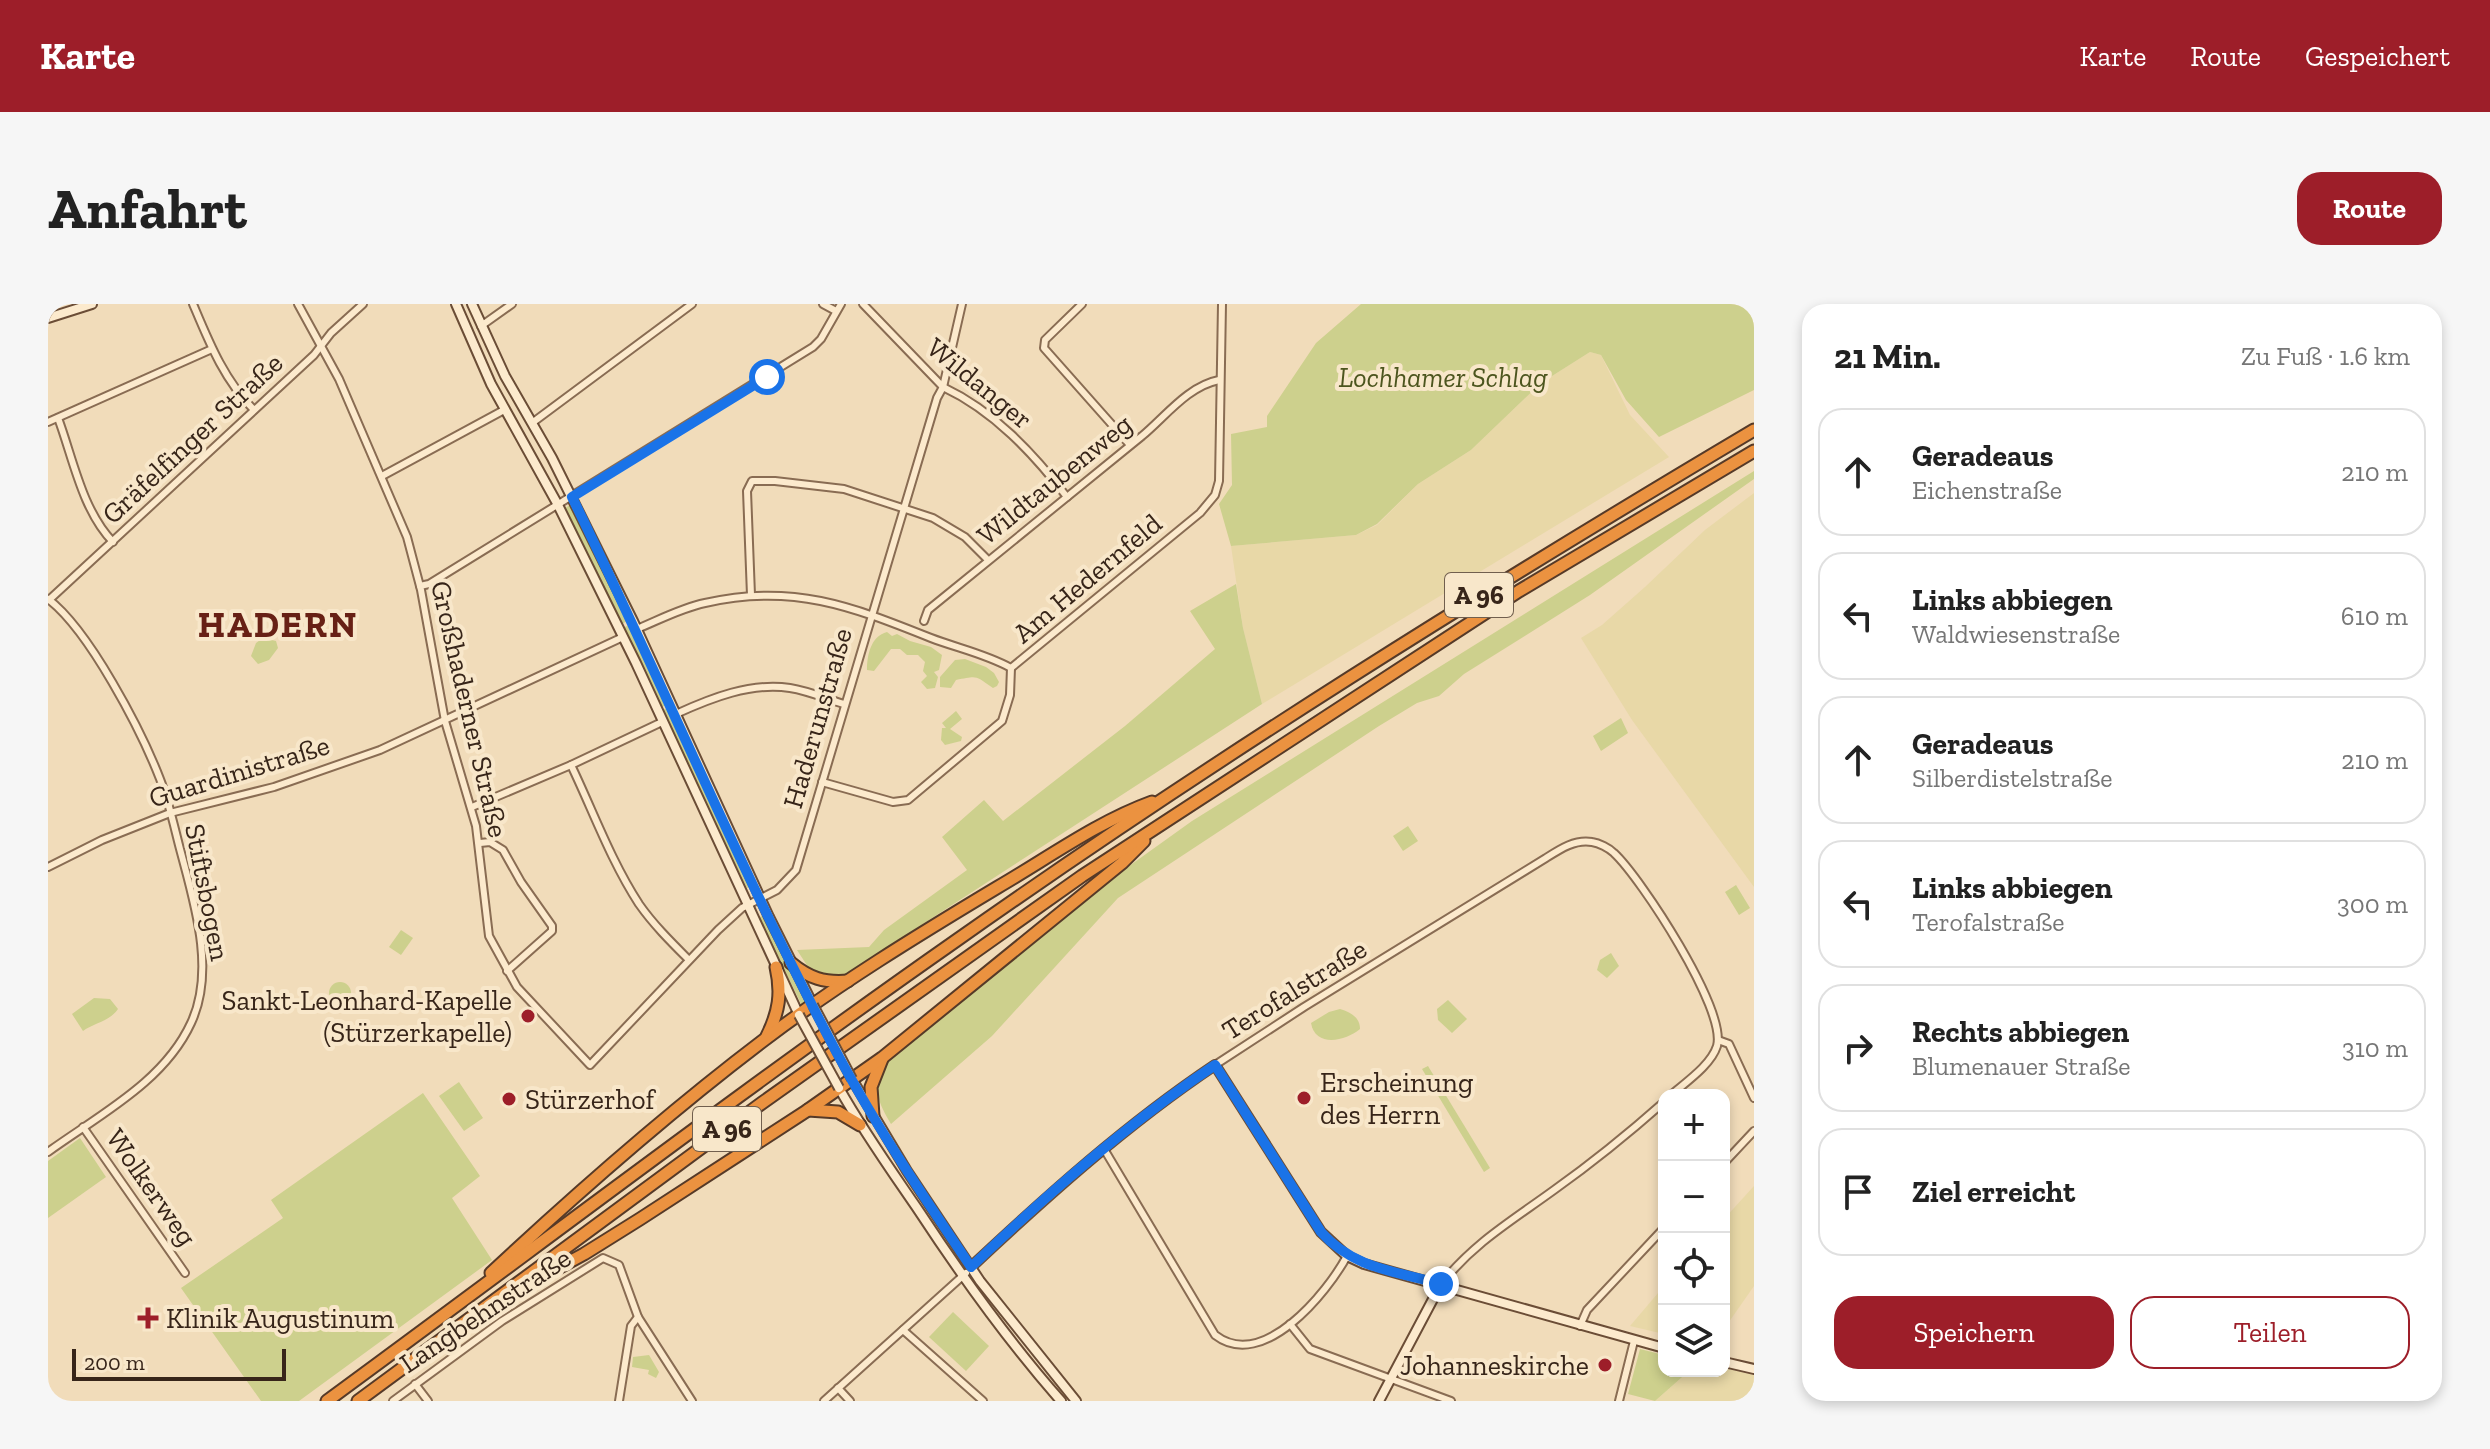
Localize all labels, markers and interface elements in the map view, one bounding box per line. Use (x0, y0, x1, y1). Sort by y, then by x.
text: Karte (40, 33, 135, 79)
text: Karte (2080, 40, 2146, 73)
text: Route (2190, 40, 2261, 73)
text: Gespeichert (2305, 40, 2450, 73)
button: Route (2297, 172, 2442, 245)
text: Anfahrt (48, 175, 247, 242)
street label: Wildanger (920, 331, 1039, 436)
text: 21 Min. (1834, 336, 1941, 377)
text: Zu Fuß · 1.6 km (2241, 340, 2410, 372)
street label: Gräfelfinger Straße (95, 346, 290, 531)
route start (749, 359, 785, 395)
park label: Lochhamer Schlag (1338, 361, 1548, 394)
street label: Wildtaubenweg (970, 407, 1138, 552)
text: Geradeaus (1912, 438, 2053, 474)
icon: ahead (1836, 450, 1880, 494)
text: 210 m (2341, 456, 2408, 488)
text: Eichenstraße (1912, 474, 2062, 506)
street label: Am Hedernfeld (1006, 507, 1168, 650)
road number: A 96 (1445, 573, 1513, 617)
street label: Großhaderner Straße (424, 578, 515, 841)
text: Links abbiegen (1912, 582, 2113, 618)
icon: left (1836, 594, 1880, 638)
text: 610 m (2341, 600, 2408, 632)
district label: HADERN (198, 603, 358, 646)
text: Waldwiesenstraße (1912, 618, 2120, 650)
street label: Haderunstraße (776, 624, 859, 812)
text: Geradeaus (1912, 726, 2053, 762)
street label: Guardinistraße (145, 728, 333, 815)
icon: ahead (1836, 738, 1880, 782)
text: 210 m (2341, 744, 2408, 776)
text: Silberdistelstraße (1912, 762, 2113, 794)
street label: Stiftsbogen (178, 821, 237, 963)
text: Links abbiegen (1912, 870, 2113, 906)
icon: left (1836, 882, 1880, 926)
text: 300 m (2337, 888, 2408, 920)
text: Terofalstraße (1912, 906, 2064, 938)
street label: Terofalstraße (1216, 932, 1373, 1047)
place label: Sankt-Leonhard-Kapelle (Stürzerkapelle) (222, 984, 512, 1049)
marker: Sankt-Leonhard-Kapelle (Stürzerkapelle) (519, 1007, 537, 1025)
text: Rechts abbiegen (1912, 1014, 2129, 1050)
icon: right (1836, 1026, 1880, 1070)
text: 310 m (2342, 1032, 2408, 1064)
text: Blumenauer Straße (1912, 1050, 2131, 1082)
place label: Erscheinung des Herrn (1320, 1066, 1473, 1131)
place label: Stürzerhof (525, 1083, 657, 1116)
marker: Erscheinung des Herrn (1295, 1089, 1313, 1107)
map controls (1658, 1089, 1730, 1377)
button: + (1658, 1089, 1730, 1161)
marker: Stürzerhof (500, 1090, 518, 1108)
road number: A 96 (693, 1107, 761, 1151)
street label: Wolkerweg (99, 1122, 204, 1252)
button: − (1658, 1161, 1730, 1233)
icon: arrive (1836, 1170, 1880, 1214)
text: Ziel erreicht (1912, 1174, 2075, 1210)
button: locate (1658, 1233, 1730, 1305)
street label: Langbehnstraße (393, 1241, 577, 1380)
route end (1423, 1266, 1459, 1302)
button: Speichern (1834, 1296, 2114, 1369)
button: Teilen (2130, 1296, 2410, 1369)
place label: Klinik Augustinum (166, 1302, 394, 1335)
button: layers (1658, 1305, 1730, 1377)
marker: Klinik Augustinum (137, 1307, 159, 1329)
scale bar (72, 1345, 286, 1381)
text: 200 m (84, 1349, 145, 1376)
place label: Johanneskirche (1400, 1349, 1589, 1382)
marker: Johanneskirche (1596, 1356, 1614, 1374)

